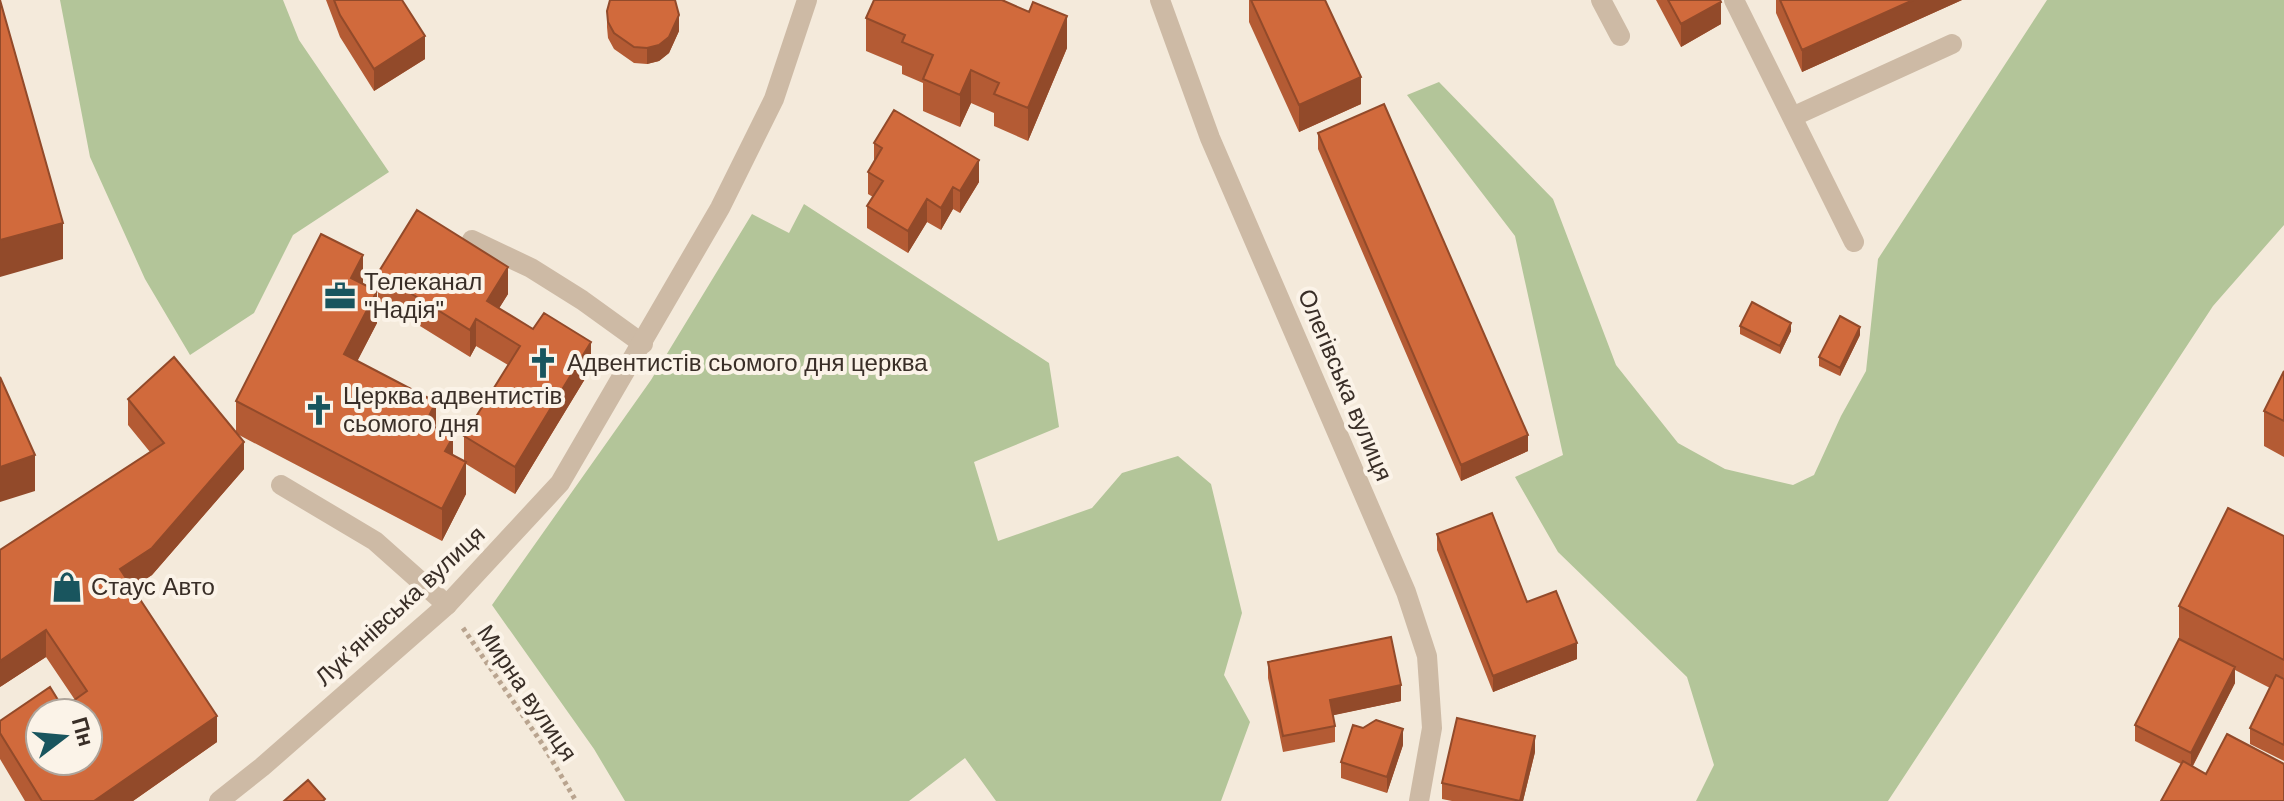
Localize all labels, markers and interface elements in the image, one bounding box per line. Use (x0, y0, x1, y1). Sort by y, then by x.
place label: Телеканал "Надія" (364, 268, 482, 323)
office icon: Телеканал "Надія" (323, 279, 357, 313)
street label: Олегівська вулиця (1293, 285, 1398, 485)
church icon: Адвентистів сьомого дня церква (526, 346, 560, 380)
place label: Адвентистів сьомого дня церква (567, 349, 928, 376)
place label: Церква адвентистів сьомого дня (343, 382, 562, 437)
church icon: Церква адвентистів сьомого дня (302, 393, 336, 427)
street label: Лукʼянівська вулиця (310, 520, 490, 691)
shop icon: Стаус Авто (50, 570, 84, 604)
place label: Стаус Авто (91, 573, 215, 600)
street label: Мирна вулиця (472, 620, 583, 766)
north arrow (24, 697, 104, 777)
text: Пн (67, 714, 99, 749)

